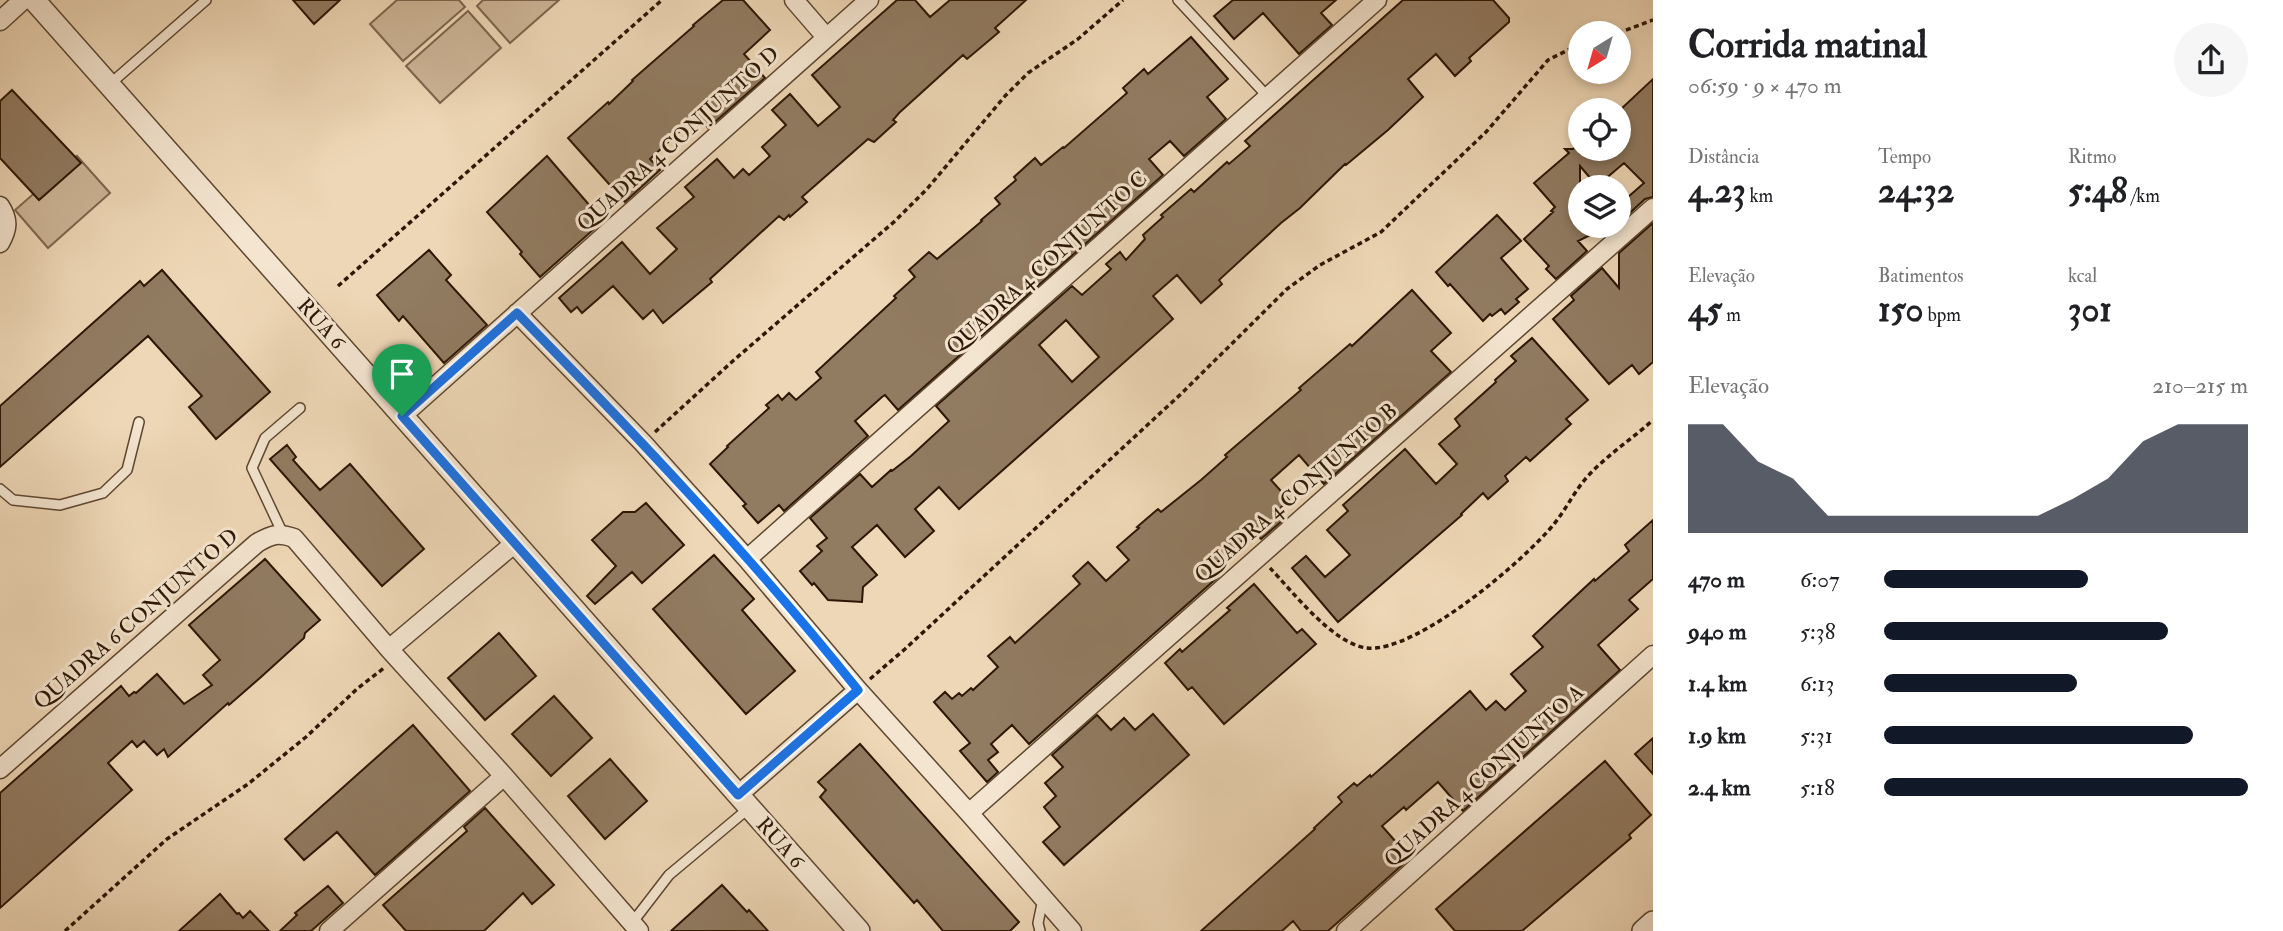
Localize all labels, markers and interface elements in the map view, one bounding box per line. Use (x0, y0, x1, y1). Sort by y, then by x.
north arrow (1568, 21, 1631, 84)
map controls (1568, 21, 1631, 238)
text: Corrida matinal (1688, 21, 1927, 69)
button: share (2174, 23, 2248, 97)
street label: QUADRA 4 CONJUNTO D (571, 41, 785, 237)
text: 06:59 · 9 × 470 m (1688, 71, 1842, 100)
button: locate (1568, 98, 1631, 161)
text: Distância (1688, 145, 1759, 169)
text: Tempo (1878, 145, 1931, 169)
text: Ritmo (2068, 145, 2117, 169)
street label: QUADRA 4 CONJUNTO C (941, 165, 1153, 361)
text: 4.23 (1688, 169, 1746, 213)
text: 24:32 (1878, 169, 1954, 213)
text: 5:48 (2068, 169, 2127, 213)
button: layers (1568, 175, 1631, 238)
text: km (1746, 184, 1773, 208)
text: /km (2127, 184, 2160, 208)
text: Elevação (1688, 264, 1755, 288)
text: Batimentos (1878, 264, 1964, 288)
text: kcal (2068, 264, 2097, 288)
text: 45 (1688, 288, 1722, 332)
text: 150 (1878, 288, 1923, 332)
text: 301 (2068, 288, 2112, 332)
street label: RUA 6 (291, 293, 352, 356)
text: m (1722, 303, 1741, 327)
text: bpm (1923, 303, 1961, 327)
pin (372, 344, 432, 416)
icon: arrive (383, 355, 421, 393)
text: Elevação (1688, 371, 1769, 400)
text: 210–215 m (2152, 371, 2248, 400)
street label: QUADRA 4 CONJUNTO B (1189, 397, 1403, 589)
street label: QUADRA 6 CONJUNTO D (28, 523, 244, 715)
text: 470 m (1688, 565, 1745, 594)
text: 6:07 (1800, 565, 1840, 594)
text: 940 m (1688, 617, 1747, 646)
text: 5:38 (1800, 617, 1835, 646)
text: 1.4 km (1688, 669, 1747, 698)
text: 6:13 (1800, 669, 1834, 698)
street label: QUADRA 4 CONJUNTO A (1378, 679, 1590, 873)
text: 1.9 km (1688, 721, 1746, 750)
text: 5:31 (1800, 721, 1833, 750)
text: 2.4 km (1688, 773, 1751, 802)
text: 5:18 (1800, 773, 1835, 802)
street label: RUA 6 (750, 812, 811, 875)

